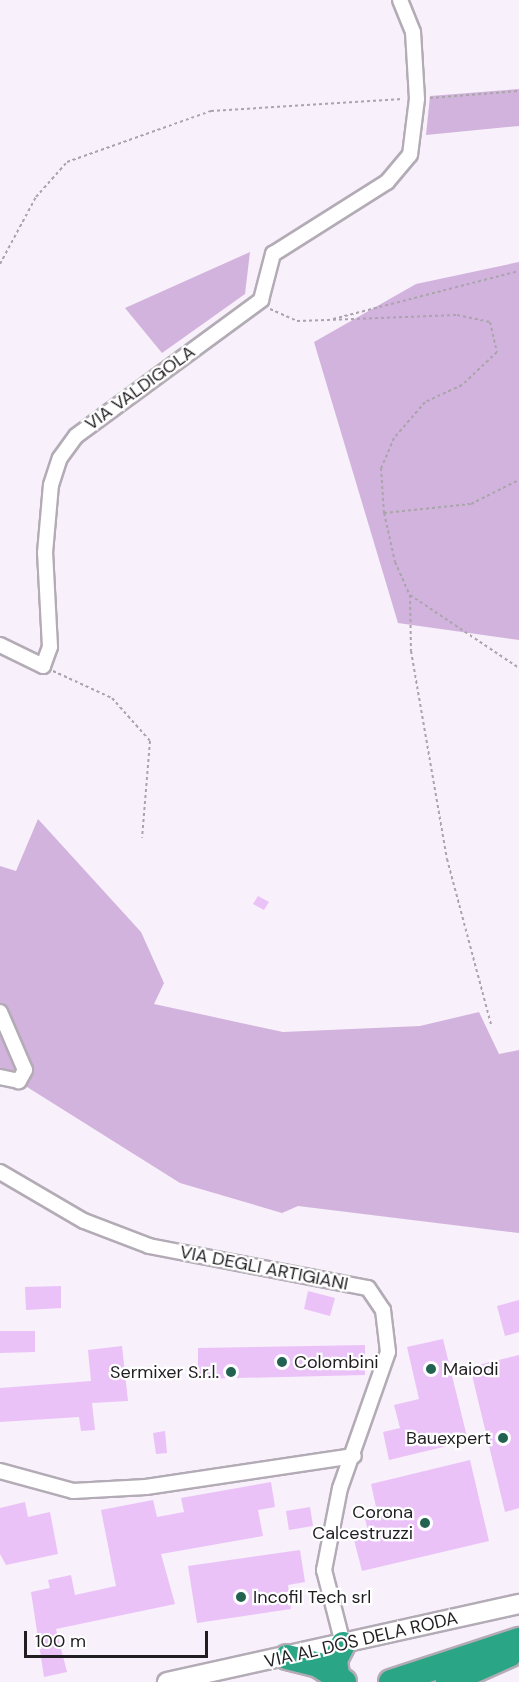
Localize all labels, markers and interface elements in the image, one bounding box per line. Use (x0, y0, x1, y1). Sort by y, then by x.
street label: VIA VALDIGOLA (81, 341, 199, 435)
street label: VIA DEGLI ARTIGIANI (178, 1241, 350, 1295)
place label: Colombini (294, 1351, 379, 1373)
marker: Colombini (275, 1355, 289, 1369)
place label: Maiodi (443, 1358, 499, 1380)
place label: Sermixer S.r.l. (110, 1361, 219, 1383)
marker: Maiodi (424, 1362, 438, 1376)
marker: Sermixer S.r.l. (224, 1365, 238, 1379)
place label: Bauexpert (406, 1427, 491, 1449)
marker: Bauexpert (496, 1431, 510, 1445)
place label: Corona Calcestruzzi (312, 1502, 413, 1544)
marker: Corona Calcestruzzi (418, 1516, 432, 1530)
place label: Incofil Tech srl (253, 1586, 371, 1608)
marker: Incofil Tech srl (234, 1590, 248, 1604)
street label: VIA AL DOS DELA RODA (262, 1607, 460, 1673)
scale bar (27, 1619, 212, 1657)
text: 100 m (35, 1629, 86, 1653)

